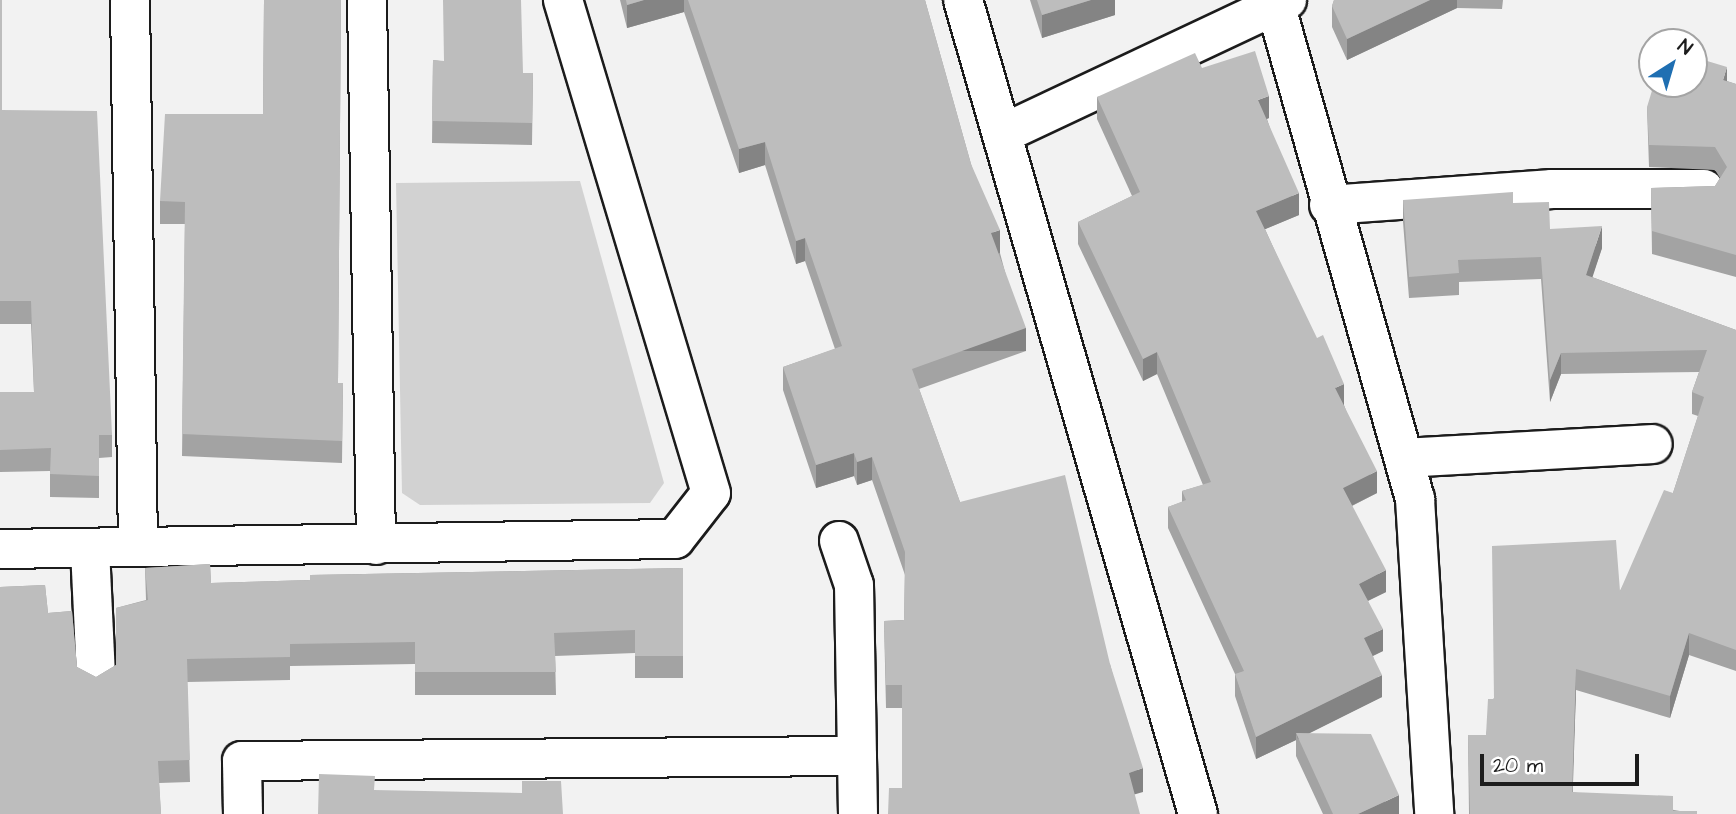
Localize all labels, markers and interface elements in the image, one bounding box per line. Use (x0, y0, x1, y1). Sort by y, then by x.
north arrow (1638, 28, 1708, 98)
text: N (1672, 33, 1698, 62)
scale bar (1484, 740, 1643, 784)
text: 20 m (1493, 751, 1543, 780)

